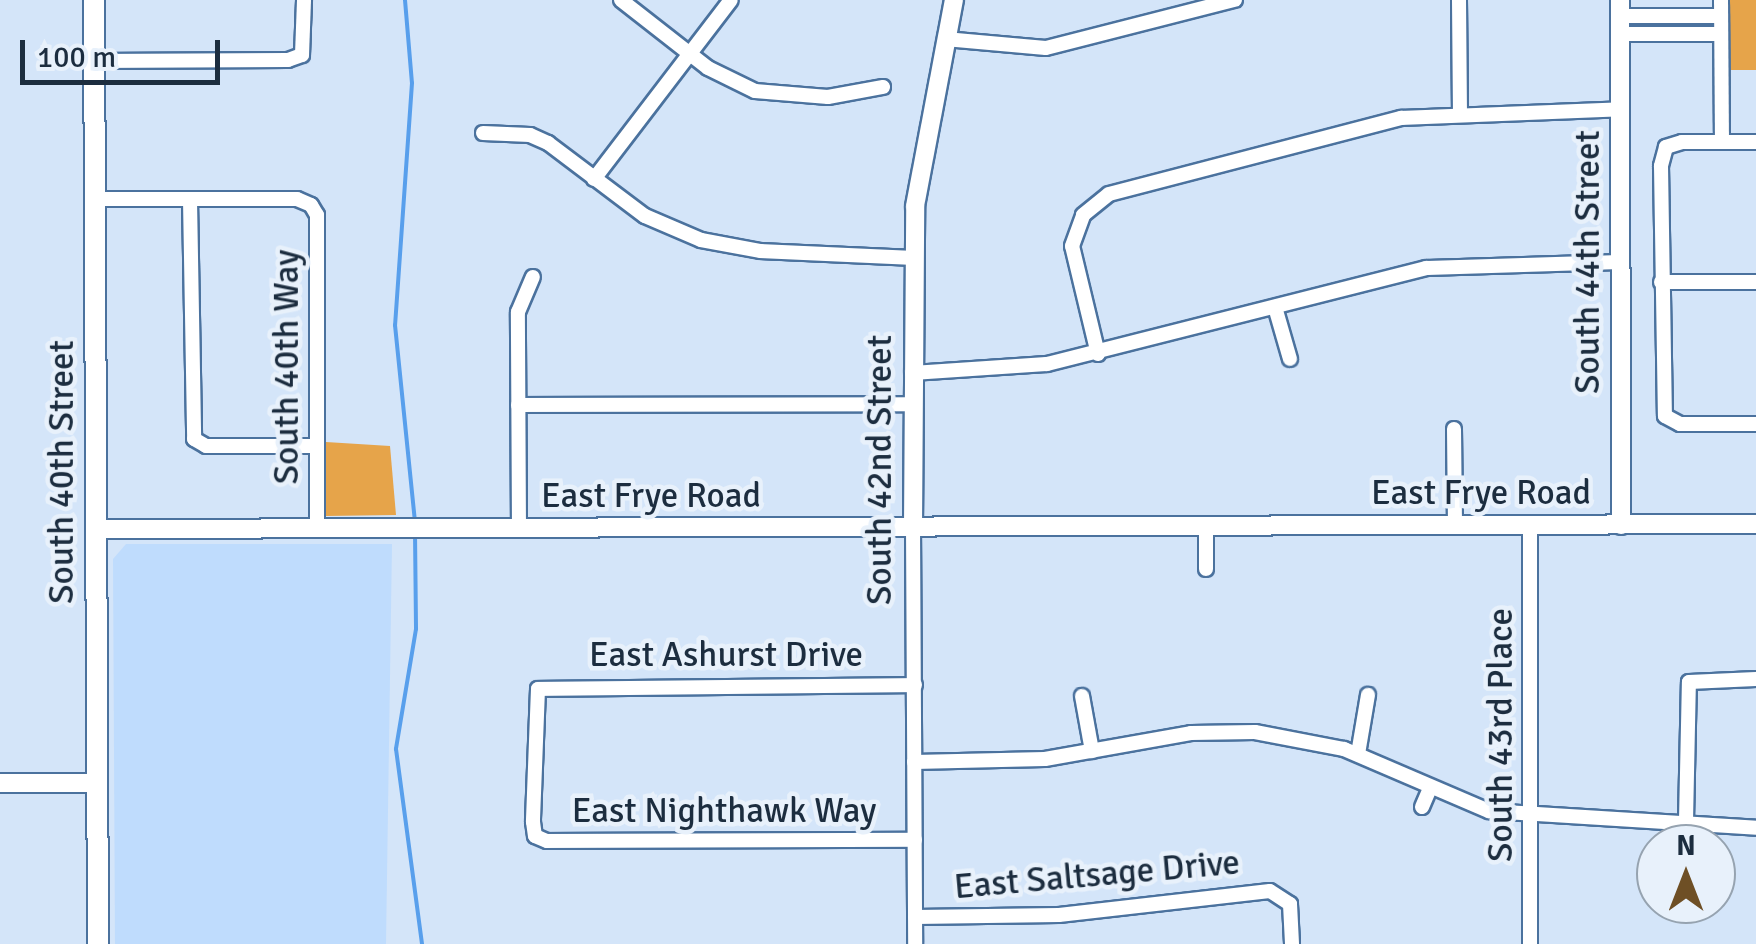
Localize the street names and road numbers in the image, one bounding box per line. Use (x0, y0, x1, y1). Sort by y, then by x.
street label: South 44th Street (1567, 130, 1609, 394)
street label: South 40th Way (266, 250, 308, 484)
street label: South 42nd Street (859, 335, 901, 605)
street label: South 40th Street (41, 340, 83, 604)
street label: East Frye Road (1371, 472, 1591, 514)
street label: East Frye Road (541, 475, 761, 517)
street label: South 43rd Place (1480, 608, 1522, 862)
street label: East Ashurst Drive (589, 634, 863, 676)
street label: East Nighthawk Way (572, 790, 876, 832)
street label: East Saltsage Drive (952, 842, 1242, 908)

